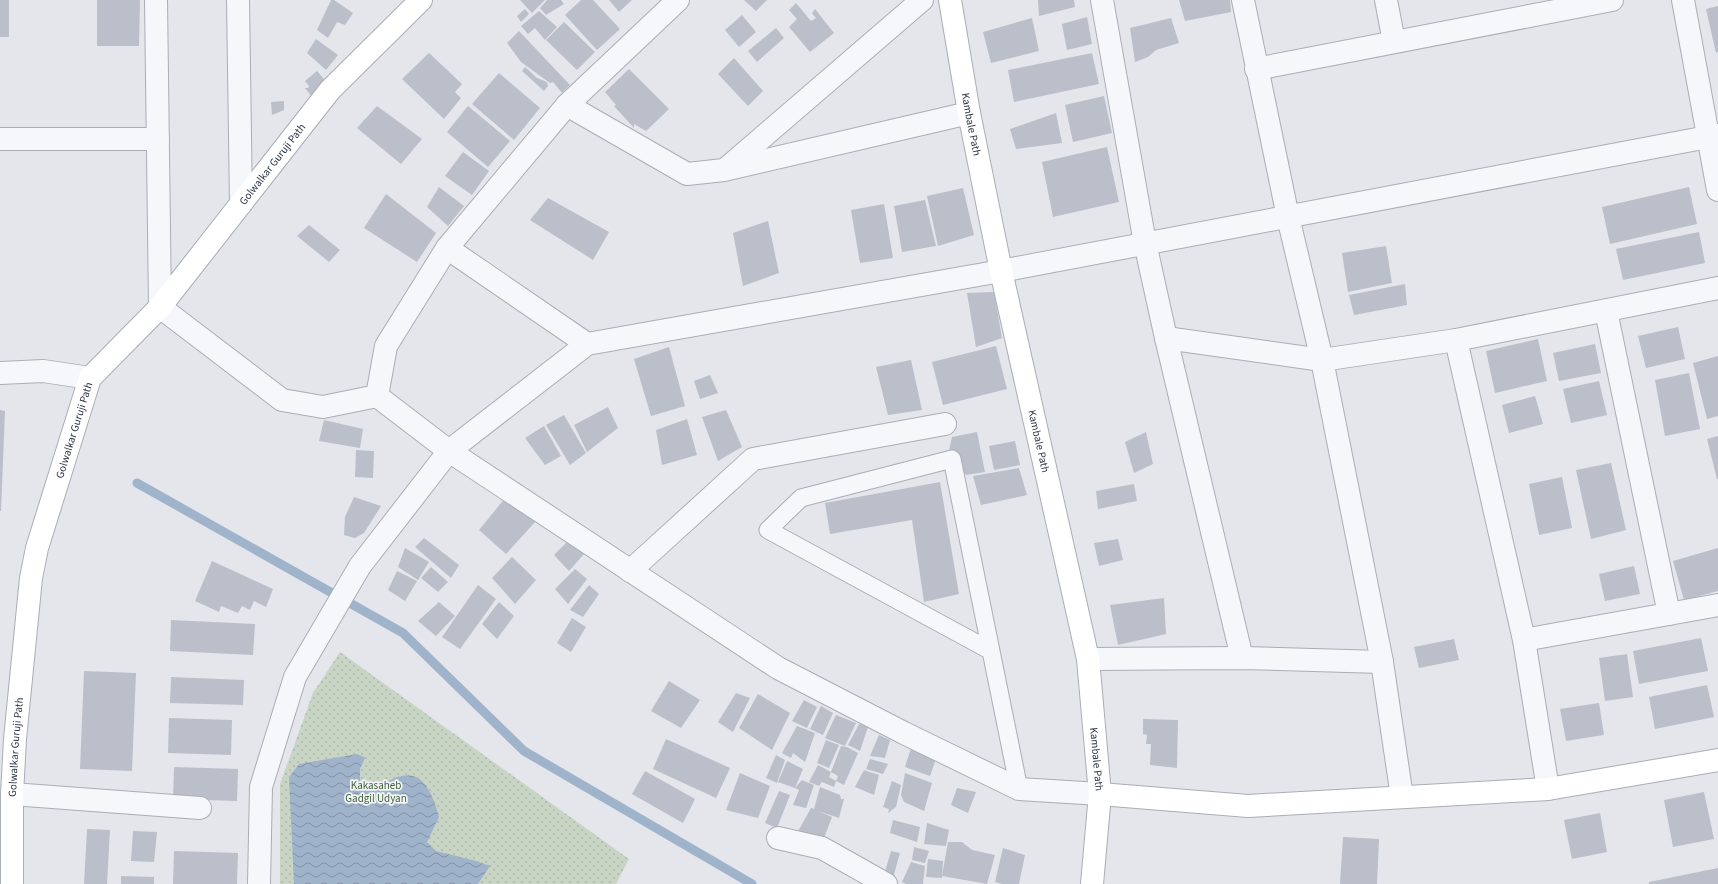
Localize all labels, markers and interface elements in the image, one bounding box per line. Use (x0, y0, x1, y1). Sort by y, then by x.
street label: Kambale Path (958, 92, 985, 157)
street label: Golwalkar Guruji Path (235, 120, 309, 208)
street label: Golwalkar Guruji Path (52, 380, 96, 480)
street label: Kambale Path (1025, 408, 1053, 474)
street label: Golwalkar Guruji Path (4, 697, 27, 797)
street label: Kambale Path (1087, 727, 1107, 792)
park label: Kakasaheb Gadgil Udyan (345, 778, 407, 806)

